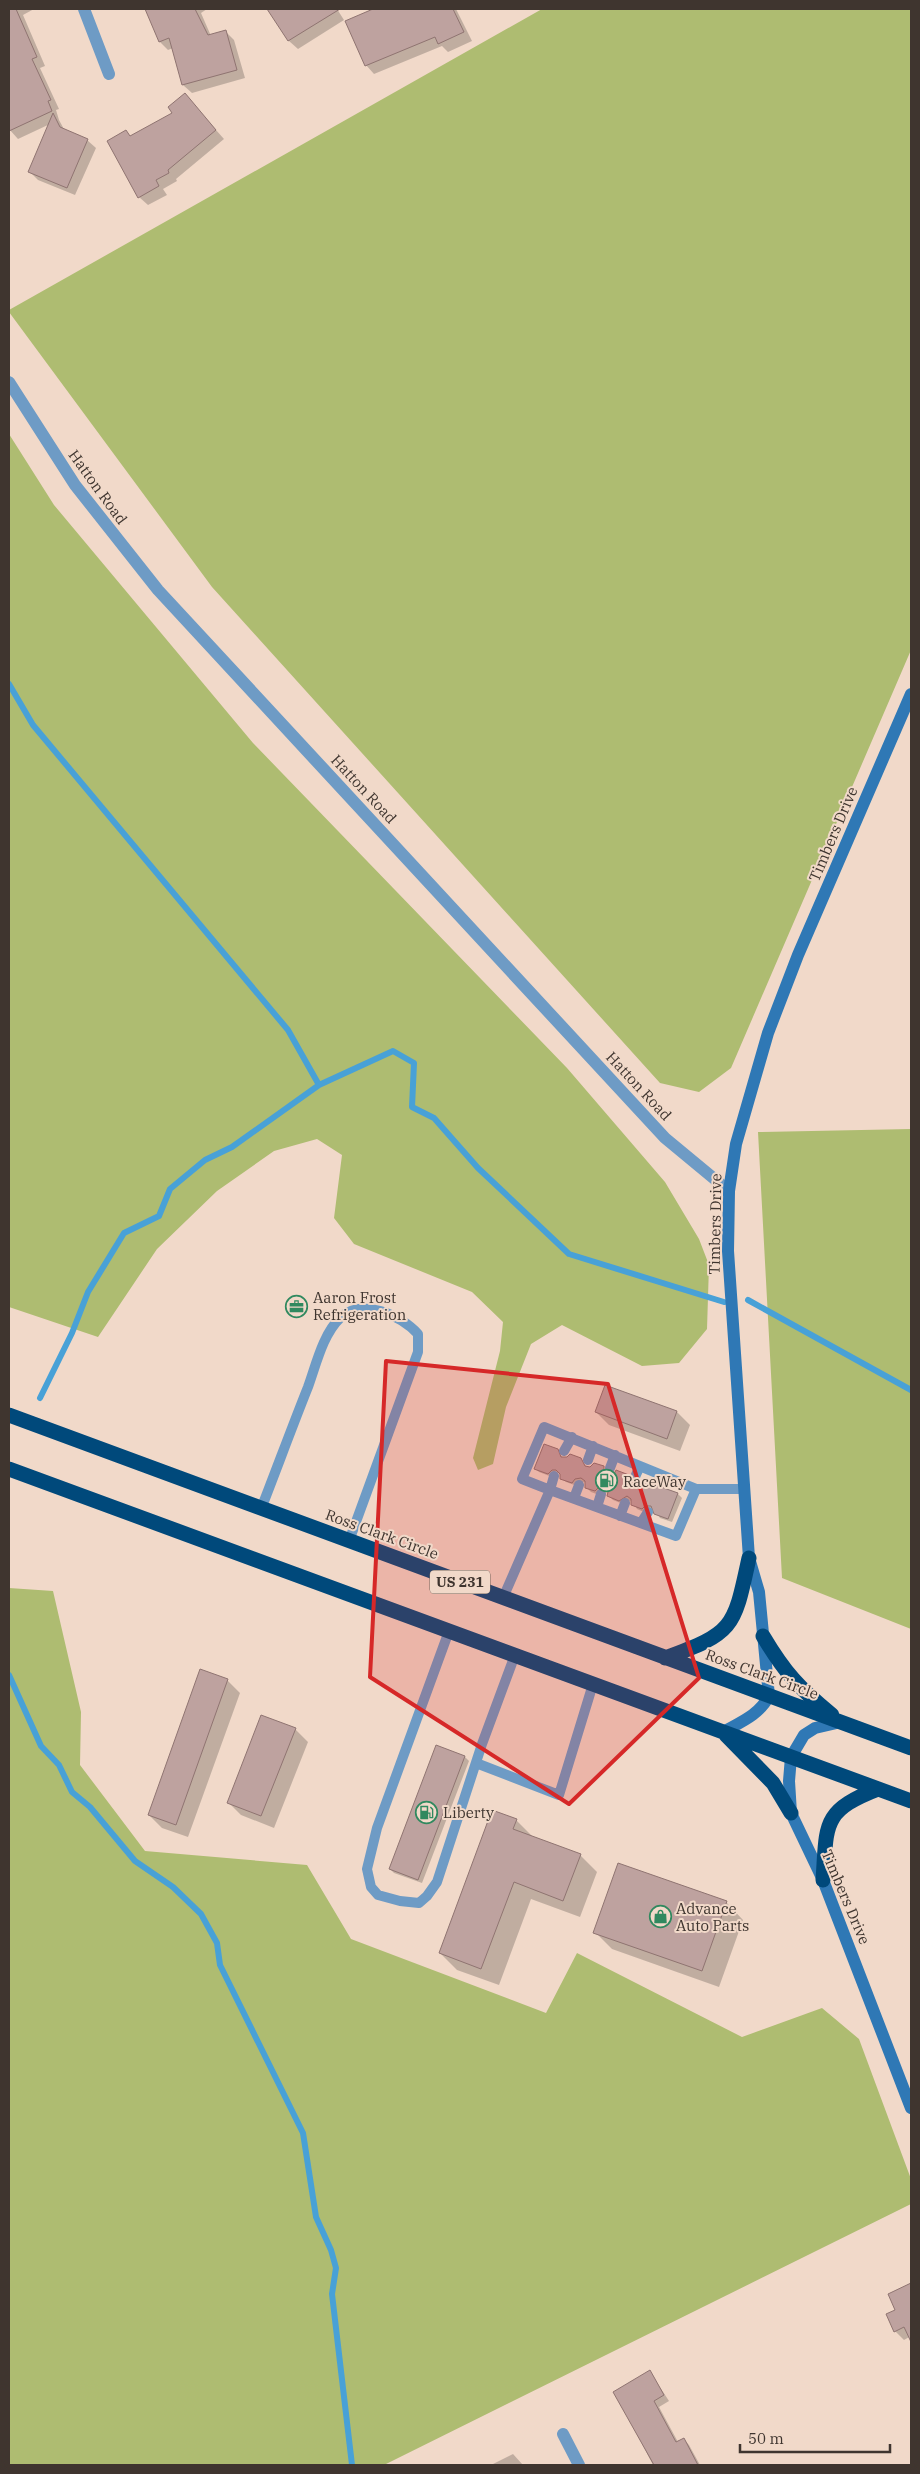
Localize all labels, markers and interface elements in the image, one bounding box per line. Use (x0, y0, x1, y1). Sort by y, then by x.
street label: Hatton Road (65, 446, 131, 528)
street label: Hatton Road (327, 750, 401, 828)
street label: Timbers Drive (804, 784, 862, 884)
street label: Hatton Road (602, 1047, 676, 1125)
street label: Timbers Drive (705, 1173, 725, 1275)
place label: Aaron Frost Refrigeration (313, 1288, 407, 1324)
office icon: Aaron Frost Refrigeration (285, 1294, 309, 1318)
fuel station icon: RaceWay (595, 1469, 619, 1493)
place label: RaceWay (623, 1472, 686, 1491)
street label: Ross Clark Circle (323, 1505, 441, 1563)
road number: US 231 (430, 1570, 490, 1594)
street label: Ross Clark Circle (703, 1645, 821, 1703)
fuel station icon: Liberty (415, 1800, 439, 1824)
place label: Liberty (443, 1803, 494, 1822)
street label: Timbers Drive (817, 1847, 875, 1947)
place label: Advance Auto Parts (676, 1899, 749, 1935)
shop icon: Advance Auto Parts (648, 1905, 672, 1929)
scale bar (740, 2422, 890, 2454)
text: 50 m (748, 2429, 784, 2448)

